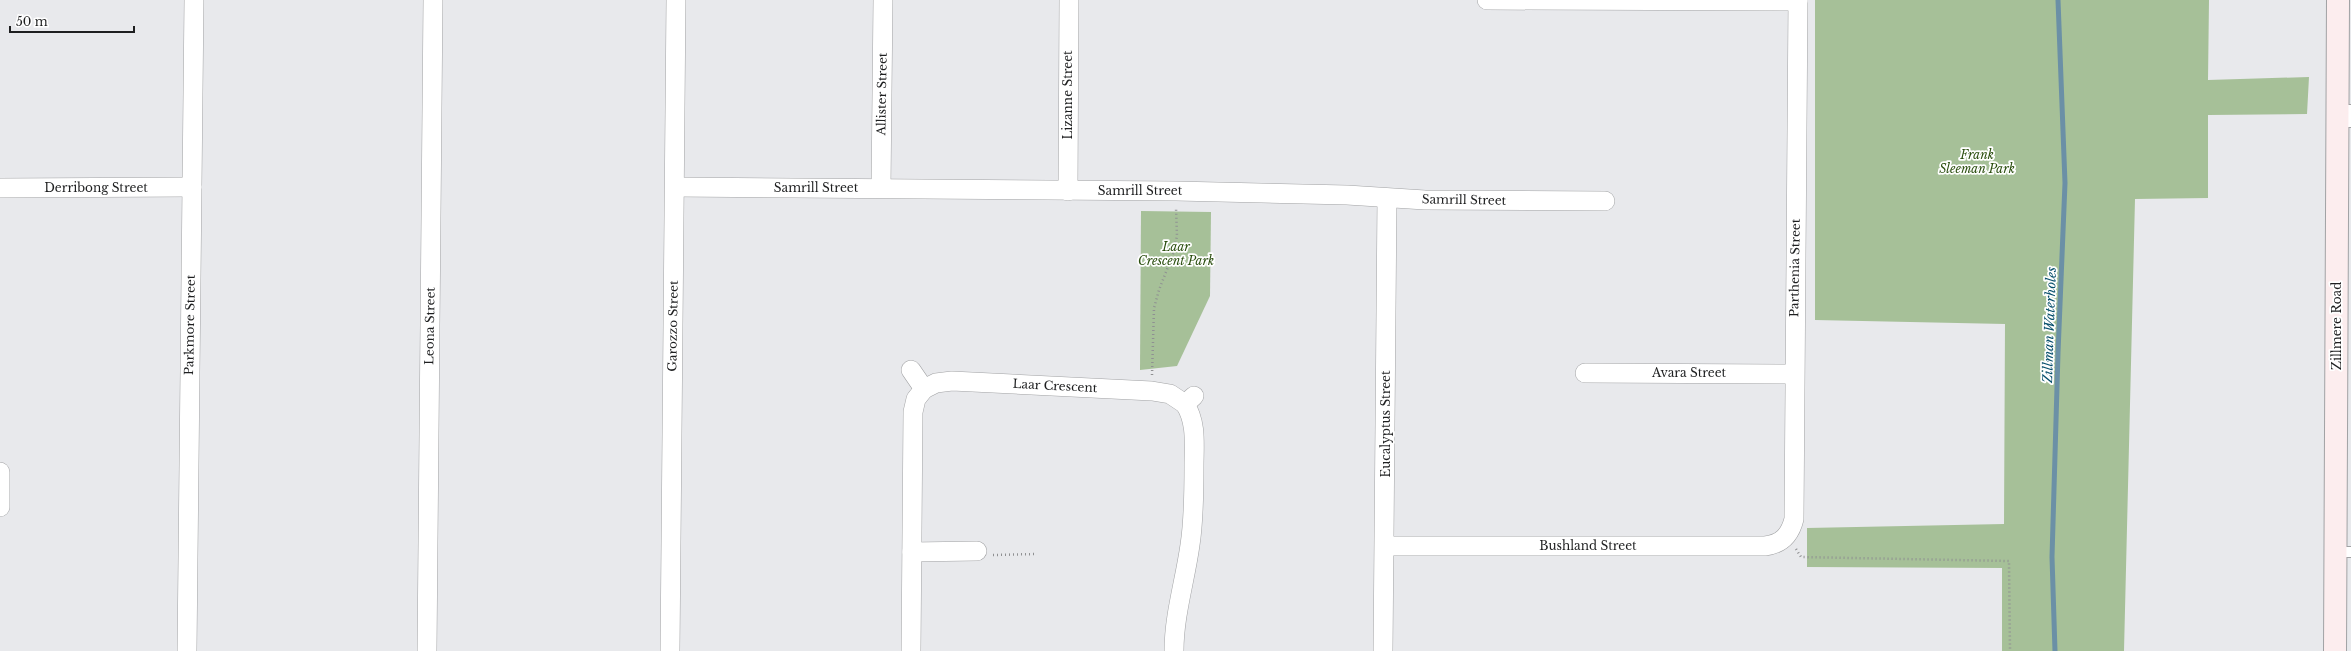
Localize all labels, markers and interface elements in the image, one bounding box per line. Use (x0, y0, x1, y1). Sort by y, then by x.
scale bar (10, 8, 134, 34)
text: 50 m (16, 14, 48, 29)
street label: Lizanne Street (1060, 50, 1075, 140)
street label: Allister Street (873, 52, 890, 137)
park label: Frank Sleeman Park (1939, 147, 2015, 176)
street label: Derribong Street (44, 180, 148, 195)
street label: Samrill Street (774, 180, 859, 195)
street label: Samrill Street (1098, 183, 1183, 198)
street label: Samrill Street (1422, 191, 1507, 208)
street label: Parthenia Street (1786, 218, 1803, 317)
park label: Laar Crescent Park (1138, 239, 1214, 268)
water label: Zillman Waterholes (2039, 267, 2060, 384)
street label: Parkmore Street (181, 274, 198, 375)
street label: Garozzo Street (664, 280, 681, 372)
street label: Zillmere Road (2329, 282, 2344, 370)
street label: Leona Street (421, 287, 438, 365)
street label: Avara Street (1651, 365, 1727, 380)
street label: Eucalyptus Street (1378, 370, 1393, 478)
street label: Laar Crescent (1012, 376, 1098, 395)
street label: Bushland Street (1539, 538, 1637, 553)

